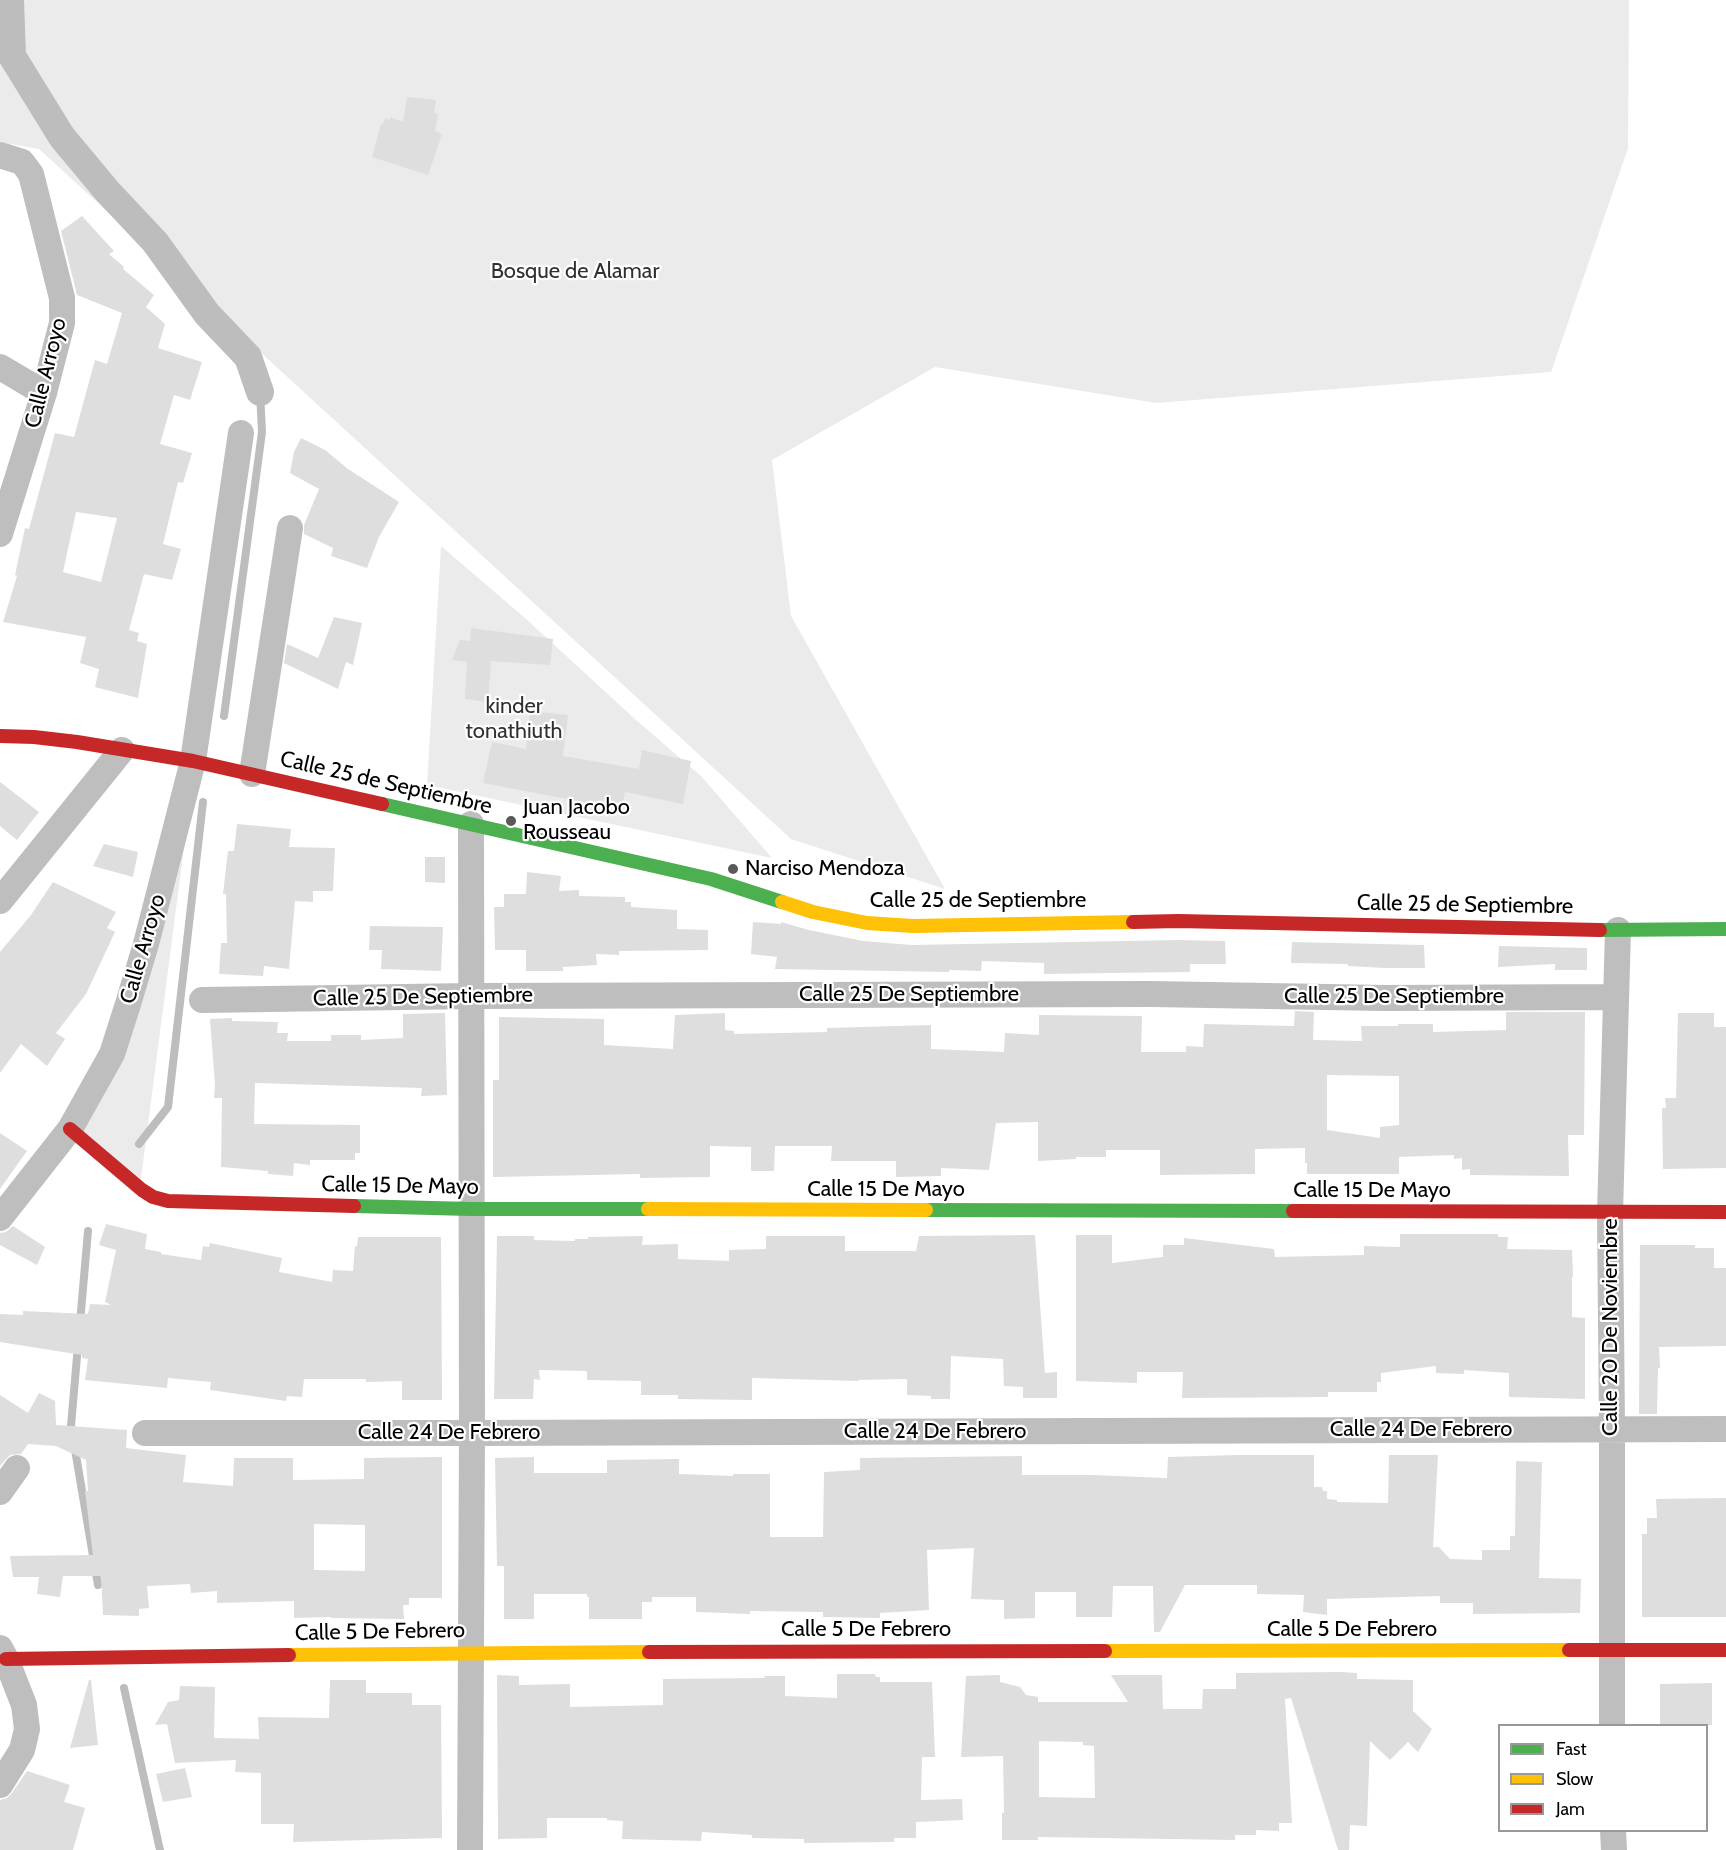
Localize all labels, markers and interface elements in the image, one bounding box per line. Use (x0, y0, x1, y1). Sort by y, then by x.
park label: Bosque de Alamar (491, 259, 659, 285)
street label: Calle Arroyo (20, 315, 72, 431)
park label: kinder tonathiuth (466, 694, 562, 746)
street label: Calle 25 de Septiembre (278, 746, 494, 820)
place label: Juan Jacobo Rousseau (523, 795, 630, 846)
marker: Juan Jacobo Rousseau (504, 814, 518, 828)
place label: Narciso Mendoza (745, 856, 904, 882)
marker: Narciso Mendoza (726, 862, 740, 876)
street label: Calle 25 de Septiembre (870, 888, 1086, 914)
street label: Calle 25 de Septiembre (1357, 890, 1573, 920)
street label: Calle Arroyo (115, 891, 171, 1007)
street label: Calle 25 De Septiembre (313, 982, 533, 1012)
street label: Calle 25 De Septiembre (799, 982, 1019, 1008)
street label: Calle 25 De Septiembre (1284, 984, 1504, 1010)
street label: Calle 15 De Mayo (321, 1171, 479, 1201)
street label: Calle 15 De Mayo (807, 1177, 965, 1203)
street label: Calle 15 De Mayo (1293, 1178, 1451, 1204)
street label: Calle 20 De Noviembre (1598, 1218, 1624, 1436)
street label: Calle 24 De Febrero (1330, 1417, 1512, 1443)
street label: Calle 24 De Febrero (844, 1419, 1026, 1445)
street label: Calle 24 De Febrero (358, 1420, 540, 1446)
street label: Calle 5 De Febrero (295, 1617, 465, 1647)
street label: Calle 5 De Febrero (781, 1617, 951, 1643)
street label: Calle 5 De Febrero (1267, 1617, 1437, 1643)
legend (1498, 1724, 1708, 1832)
text: Fast (1556, 1738, 1587, 1760)
text: Slow (1556, 1768, 1593, 1790)
text: Jam (1556, 1798, 1585, 1820)

